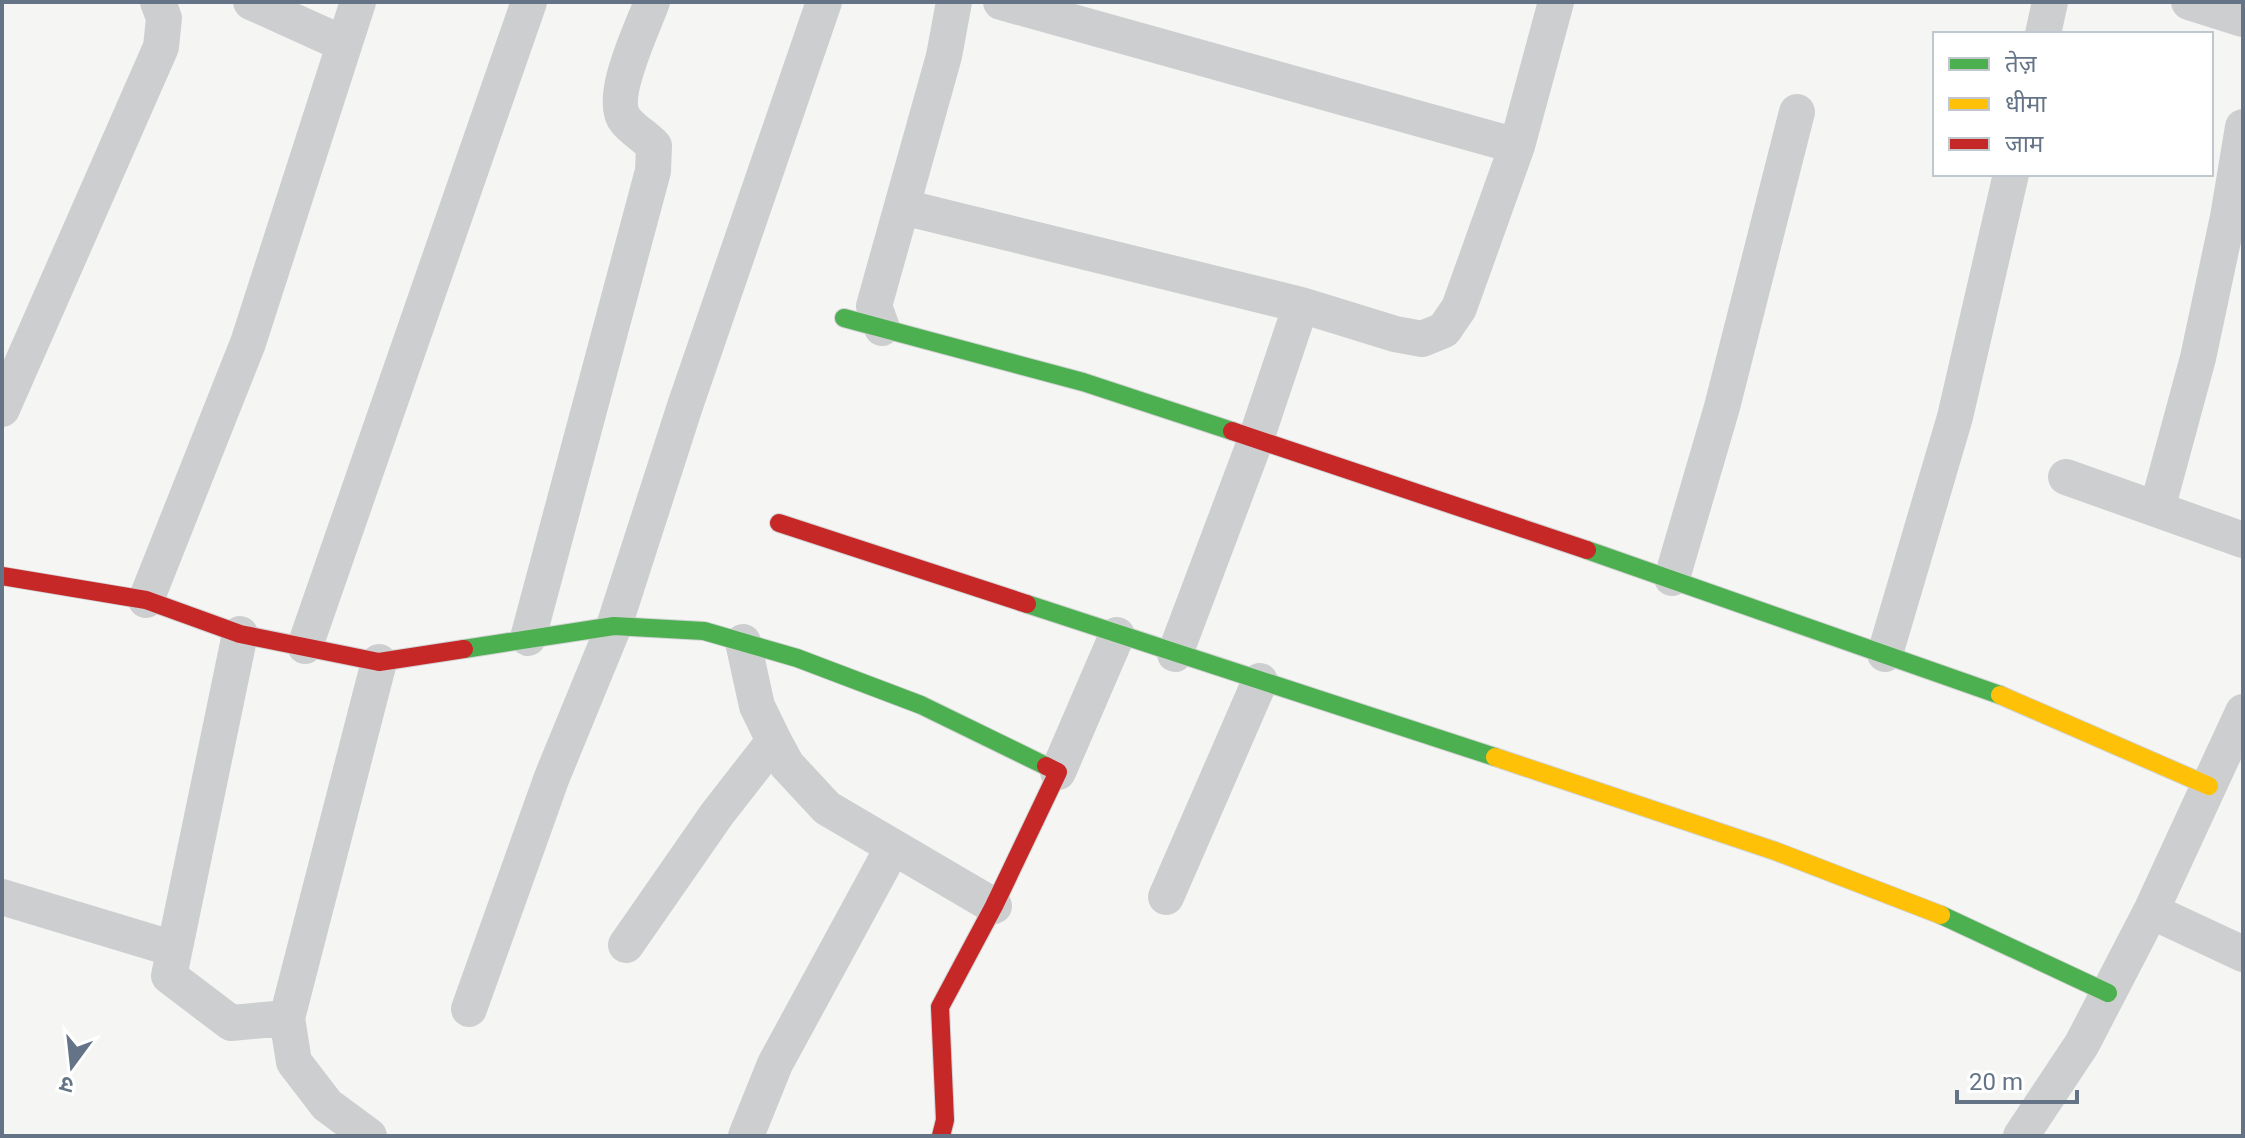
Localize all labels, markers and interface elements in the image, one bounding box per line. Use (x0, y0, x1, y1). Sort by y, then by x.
legend (1933, 32, 2213, 176)
text: तेज़ (2005, 50, 2038, 78)
text: धीमा (2005, 90, 2047, 118)
text: जाम (2005, 130, 2044, 158)
north arrow (32, 1026, 112, 1106)
scale bar (1957, 1054, 2077, 1104)
text: 20 m (1969, 1068, 2023, 1096)
text: उ (56, 1071, 76, 1099)

